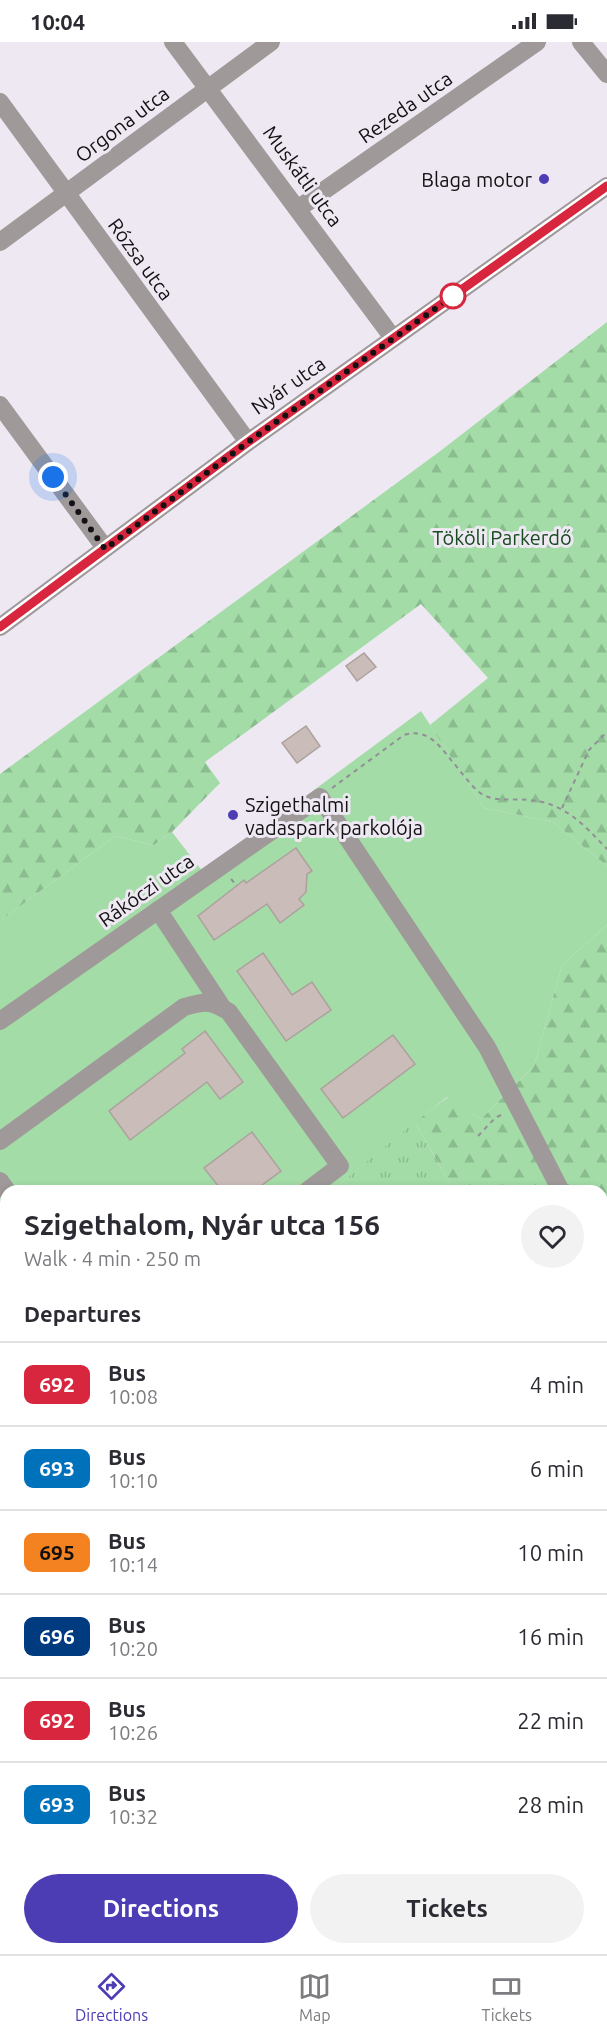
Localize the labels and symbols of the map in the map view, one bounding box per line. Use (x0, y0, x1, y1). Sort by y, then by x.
street label: Rezeda utca (354, 66, 456, 148)
street label: Orgona utca (71, 81, 173, 167)
street label: Muskátli utca (259, 121, 347, 231)
place label: Blaga motor (421, 168, 532, 191)
marker: Blaga motor (537, 172, 551, 186)
street label: Rózsa utca (104, 214, 178, 304)
unlabelled marker (440, 283, 466, 309)
street label: Nyár utca (247, 351, 329, 419)
your location (38, 462, 68, 492)
park label: Tököli Parkerdő (432, 526, 572, 549)
place label: Szigethalmi vadaspark parkolója (245, 793, 423, 839)
marker: Szigethalmi vadaspark parkolója (226, 808, 240, 822)
street label: Rákóczi utca (94, 849, 198, 931)

